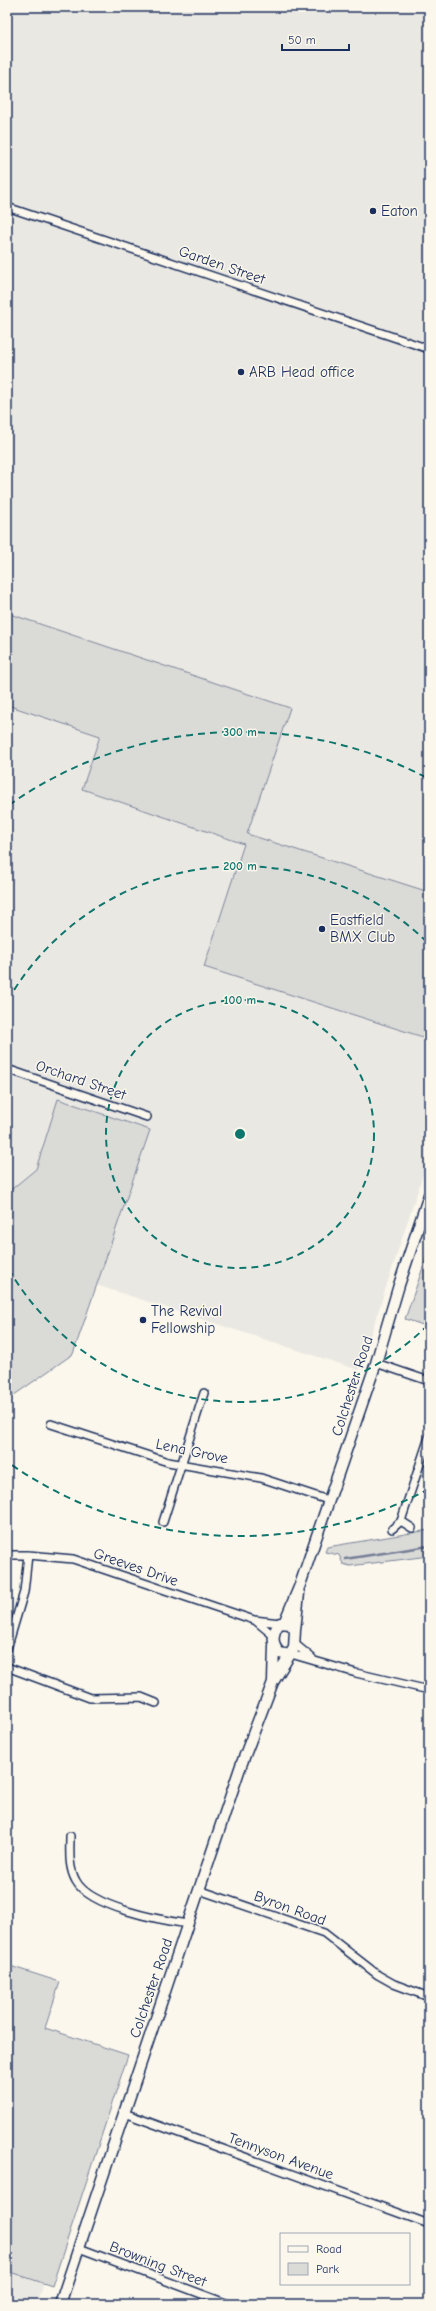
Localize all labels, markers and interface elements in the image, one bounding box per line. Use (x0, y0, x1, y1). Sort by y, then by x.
scale bar (282, 26, 349, 52)
text: 50 m (288, 33, 316, 47)
place label: Eaton (381, 202, 418, 220)
marker: Eaton (368, 206, 378, 216)
street label: Garden Street (176, 242, 268, 288)
place label: ARB Head office (249, 363, 355, 381)
marker: ARB Head office (236, 367, 246, 377)
text: 300 m (223, 725, 257, 739)
text: 200 m (223, 859, 257, 873)
place label: Eastfield BMX Club (330, 911, 395, 946)
marker: Eastfield BMX Club (317, 924, 327, 934)
text: 100 m (224, 993, 256, 1007)
street label: Orchard Street (34, 1056, 129, 1104)
centre of rings (233, 1127, 247, 1141)
place label: The Revival Fellowship (151, 1302, 222, 1337)
marker: The Revival Fellowship (138, 1315, 148, 1325)
street label: Colchester Road (327, 1334, 377, 1438)
street label: Lena Grove (154, 1435, 230, 1468)
street label: Greeves Drive (91, 1544, 181, 1590)
street label: Byron Road (252, 1887, 328, 1929)
street label: Colchester Road (126, 1936, 176, 2040)
street label: Tennyson Avenue (226, 2129, 336, 2184)
legend (280, 2233, 410, 2285)
street label: Browning Street (107, 2237, 210, 2291)
text: Road (316, 2242, 342, 2256)
text: Park (316, 2262, 339, 2276)

